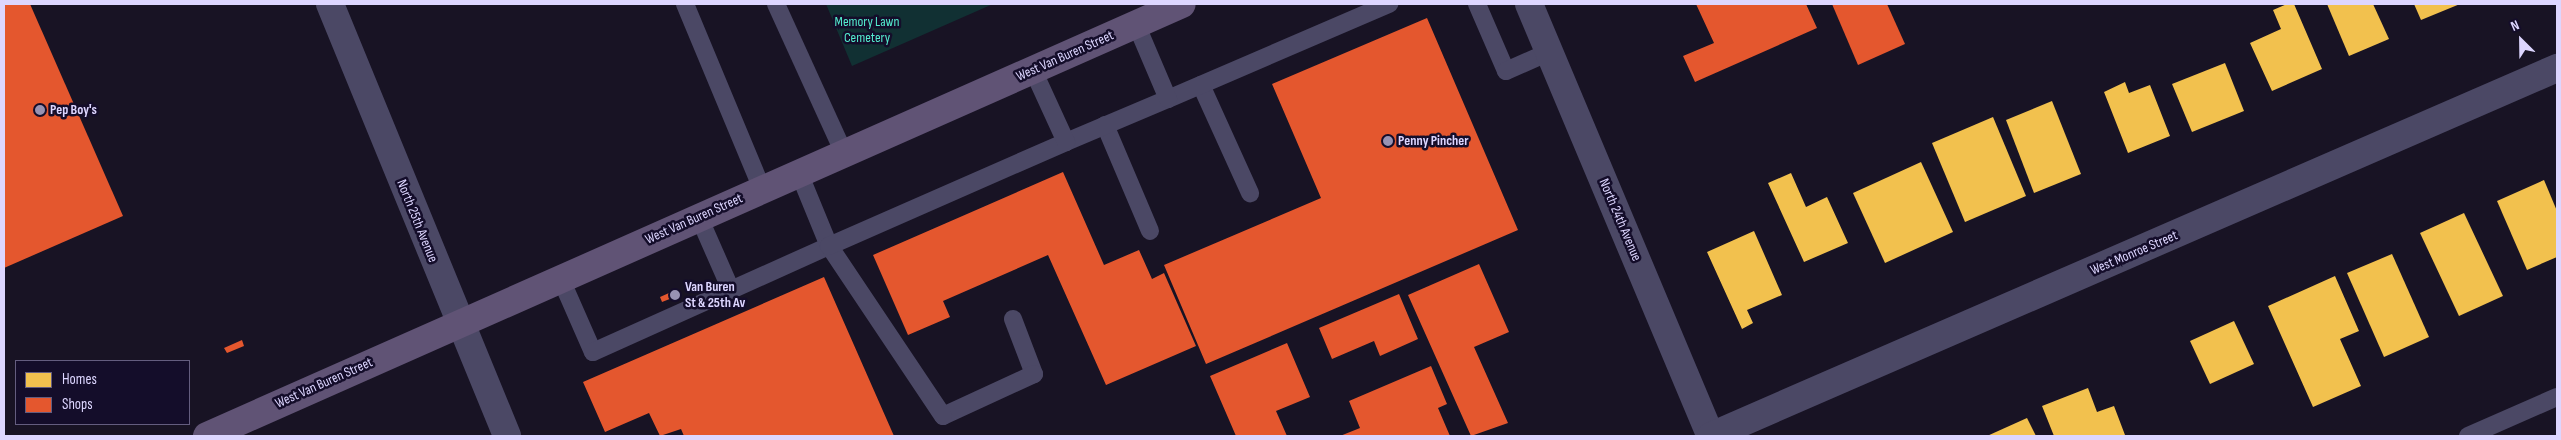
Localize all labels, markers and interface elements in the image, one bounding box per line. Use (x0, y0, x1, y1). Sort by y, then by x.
park label: Memory Lawn Cemetery (835, 14, 899, 46)
north arrow (2496, 15, 2546, 65)
text: N (2508, 16, 2522, 35)
street label: West Van Buren Street (1014, 27, 1116, 85)
place label: Pep Boy's (50, 102, 97, 118)
marker: Pep Boy's (34, 104, 46, 116)
place label: Penny Pincher (1398, 133, 1469, 149)
marker: Penny Pincher (1382, 135, 1394, 147)
street label: North 24th Avenue (1595, 176, 1645, 264)
street label: North 25th Avenue (393, 177, 441, 265)
street label: West Van Buren Street (643, 190, 745, 248)
street label: West Monroe Street (2088, 227, 2180, 279)
place label: Van Buren St & 25th Av (685, 279, 745, 312)
marker: Van Buren St & 25th Av (669, 289, 681, 301)
street label: West Van Buren Street (273, 354, 375, 412)
legend (15, 360, 190, 425)
text: Homes (62, 370, 97, 389)
text: Shops (62, 395, 93, 414)

